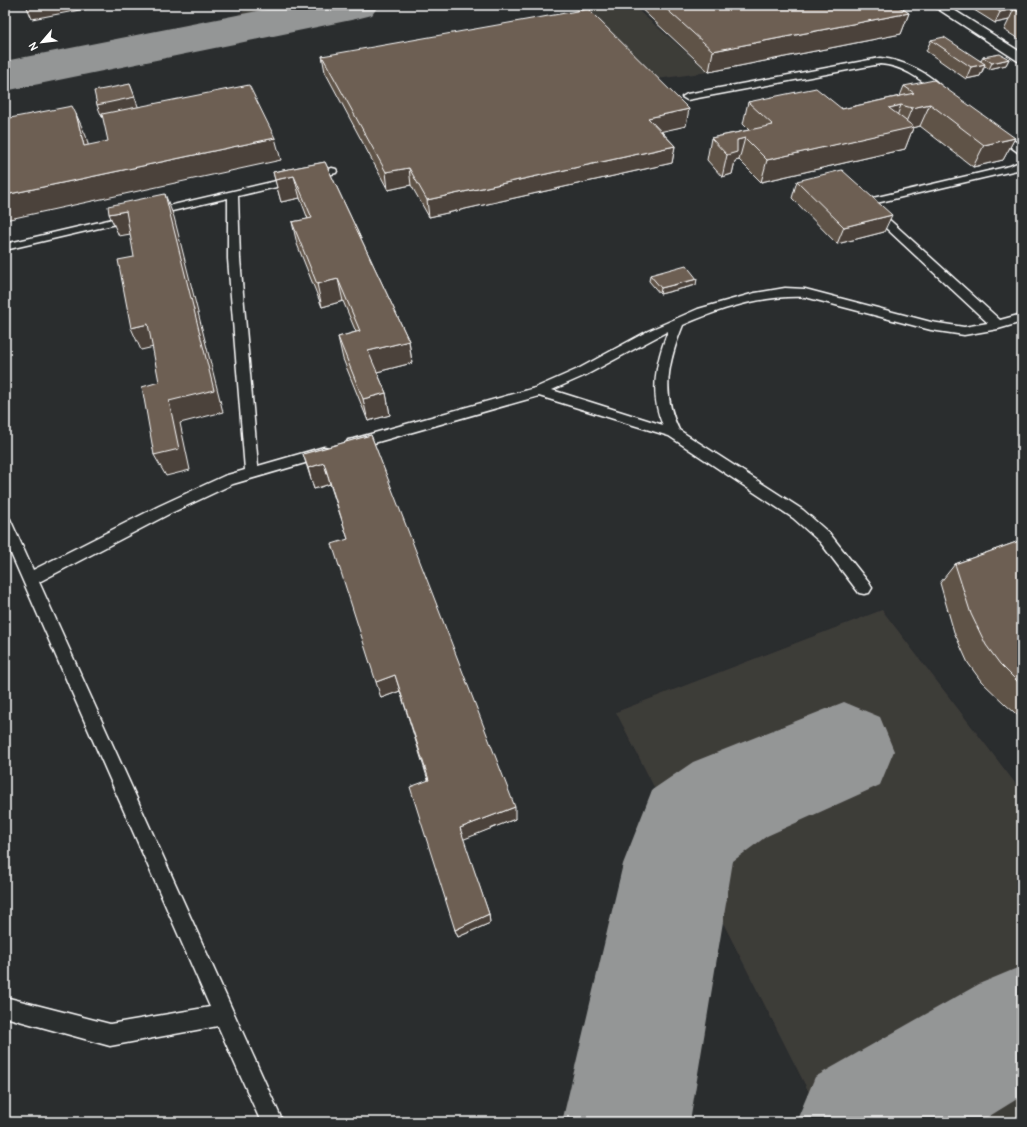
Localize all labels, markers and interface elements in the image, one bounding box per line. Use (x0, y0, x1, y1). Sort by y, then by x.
north arrow (22, 22, 62, 62)
text: N (26, 40, 41, 53)

